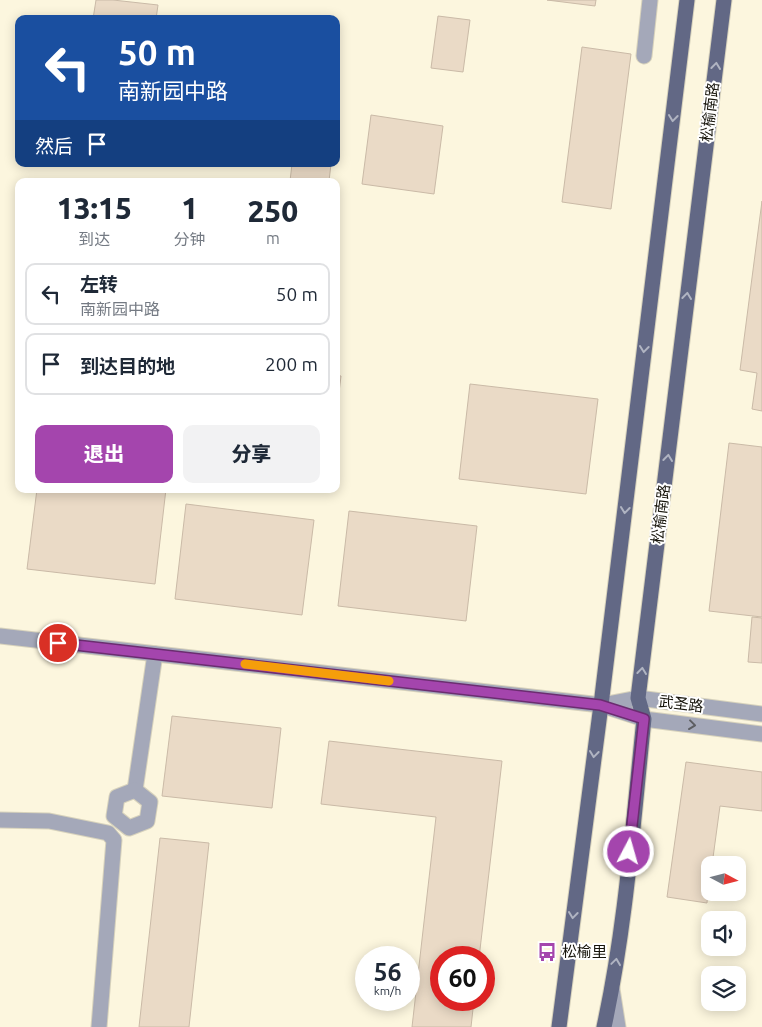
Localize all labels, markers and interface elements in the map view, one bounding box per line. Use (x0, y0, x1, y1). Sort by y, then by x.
text: 50 m (118, 32, 196, 72)
icon: left (35, 35, 100, 100)
one-way arrow (710, 61, 721, 69)
text: 南新园中路 (118, 78, 228, 103)
street label: 松榆南路 (697, 81, 722, 143)
one-way arrow (668, 114, 679, 122)
icon: arrive (83, 130, 111, 158)
text: 然后 (35, 135, 73, 157)
text: 13:15 (57, 191, 132, 225)
text: 1 (181, 191, 198, 225)
text: 250 (247, 194, 298, 228)
text: m (266, 229, 280, 247)
text: 到达 (78, 230, 110, 248)
text: 分钟 (174, 230, 206, 248)
text: 左转 (80, 273, 118, 295)
icon: left (37, 280, 65, 308)
text: 50 m (276, 283, 318, 305)
one-way arrow (681, 292, 692, 300)
text: 南新园中路 (80, 300, 160, 318)
one-way arrow (639, 345, 650, 353)
icon: arrive (37, 350, 65, 378)
text: 200 m (265, 353, 318, 375)
text: 到达目的地 (80, 355, 175, 377)
button: 退出 (35, 425, 173, 483)
button: 分享 (183, 425, 320, 483)
one-way arrow (662, 453, 673, 461)
street label: 松榆南路 (648, 483, 673, 545)
one-way arrow (620, 506, 630, 514)
pin (37, 622, 79, 664)
icon: arrive (44, 629, 72, 657)
one-way arrow (636, 667, 647, 675)
street label: 武圣路 (658, 692, 704, 715)
one-way arrow (689, 719, 697, 730)
one-way arrow (589, 750, 600, 758)
position arrow (602, 825, 654, 877)
north arrow (701, 856, 746, 901)
map controls (701, 856, 746, 1011)
one-way arrow (569, 911, 579, 919)
button: sound (701, 911, 746, 956)
bus stop icon: 松榆里 (536, 941, 558, 963)
place label: 松榆里 (562, 943, 607, 960)
speed limit sign: 60 (430, 946, 495, 1011)
text: 56 (373, 958, 402, 986)
one-way arrow (610, 958, 621, 966)
button: layers (701, 966, 746, 1011)
text: km/h (374, 984, 401, 997)

